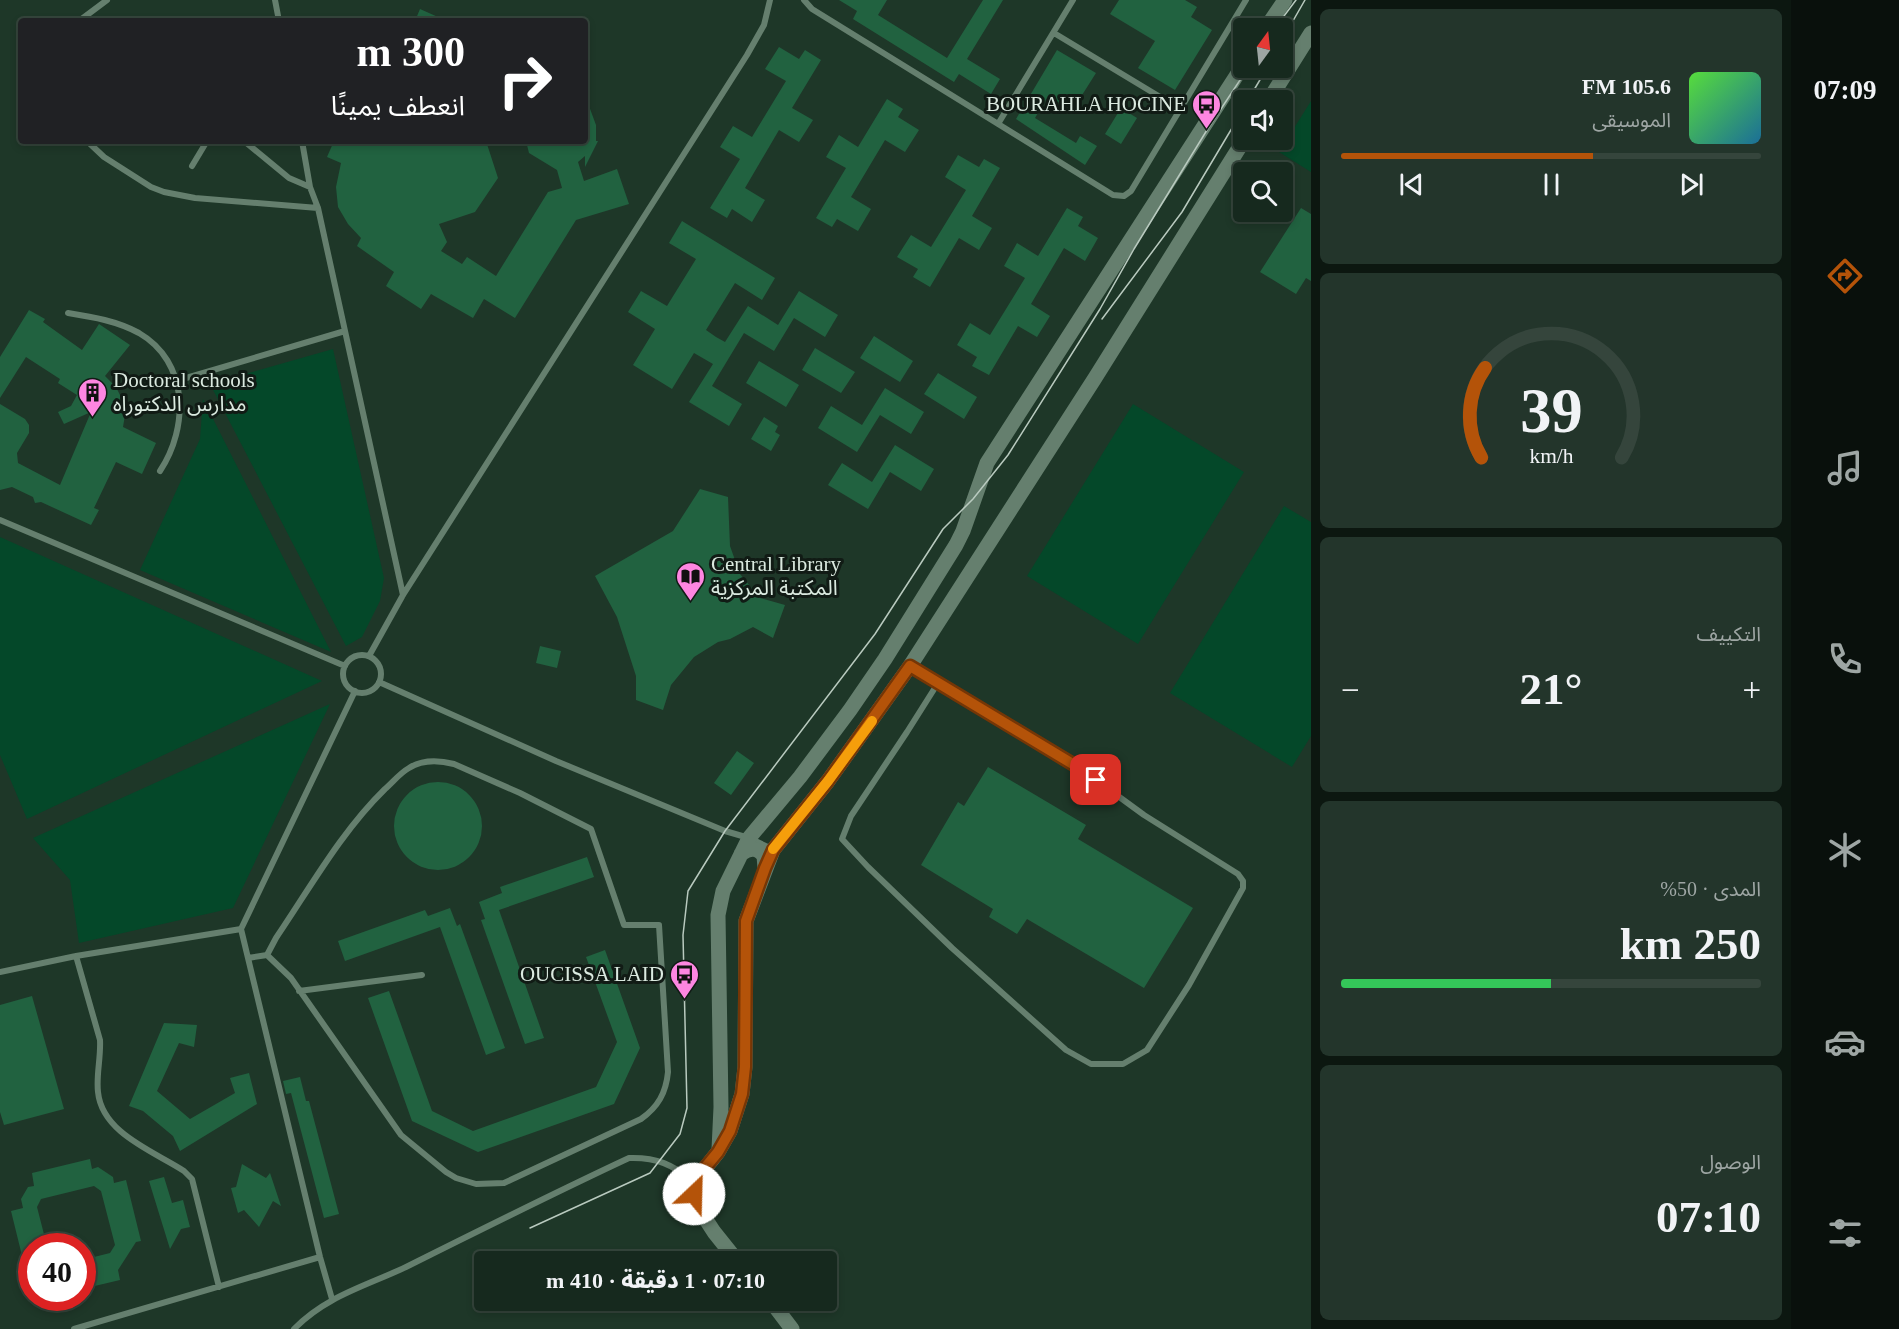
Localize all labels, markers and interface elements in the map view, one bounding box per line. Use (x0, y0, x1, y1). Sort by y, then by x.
north arrow (1233, 18, 1293, 78)
map controls (1233, 18, 1293, 222)
text: 300 m (357, 29, 465, 75)
icon: right (486, 42, 564, 120)
text: 105.6 FM (1582, 74, 1671, 99)
text: 07:09 (1814, 75, 1877, 105)
bus stop icon: BOURAHLA HOCINE (1191, 88, 1223, 130)
button: sound (1233, 90, 1293, 150)
text: انعطف يمينًا (331, 91, 465, 121)
place label: BOURAHLA HOCINE (986, 92, 1186, 116)
text: الموسيقى (1592, 109, 1671, 131)
button: search (1233, 162, 1293, 222)
icon: previous (1395, 168, 1428, 201)
icon: pause (1535, 168, 1568, 201)
icon: next (1675, 168, 1708, 201)
icon: directions (1824, 255, 1866, 297)
place label: Doctoral schools مدارس الدكتوراه (113, 368, 255, 416)
building icon: Doctoral schools مدارس الدكتوراه (76, 376, 108, 418)
text: 39 (1520, 376, 1582, 445)
text: km/h (1529, 444, 1573, 468)
icon: music (1824, 447, 1866, 489)
place label: Central Library المكتبة المركزية (711, 552, 842, 600)
library icon: Central Library المكتبة المركزية (674, 560, 706, 602)
text: التكييف (1697, 623, 1761, 645)
icon: phone (1824, 638, 1866, 680)
text: 21° (1520, 664, 1583, 714)
text: − (1341, 672, 1360, 708)
text: + (1742, 672, 1761, 708)
pin (1070, 754, 1121, 805)
icon: arrive (1079, 763, 1112, 796)
icon: climate (1824, 829, 1866, 871)
text: المدى · 50% (1660, 878, 1761, 900)
text: 250 km (1620, 919, 1761, 969)
bus stop icon: OUCISSA LAID (669, 958, 701, 1000)
place label: OUCISSA LAID (520, 962, 664, 986)
icon: car (1824, 1021, 1866, 1063)
text: الوصول (1700, 1151, 1761, 1173)
position arrow (662, 1162, 726, 1226)
text: 07:10 (1656, 1192, 1761, 1242)
icon: filters (1824, 1212, 1866, 1254)
speed limit sign: 40 (18, 1233, 96, 1311)
text: 07:10 · 1 دقيقة · 410 m (546, 1268, 765, 1293)

